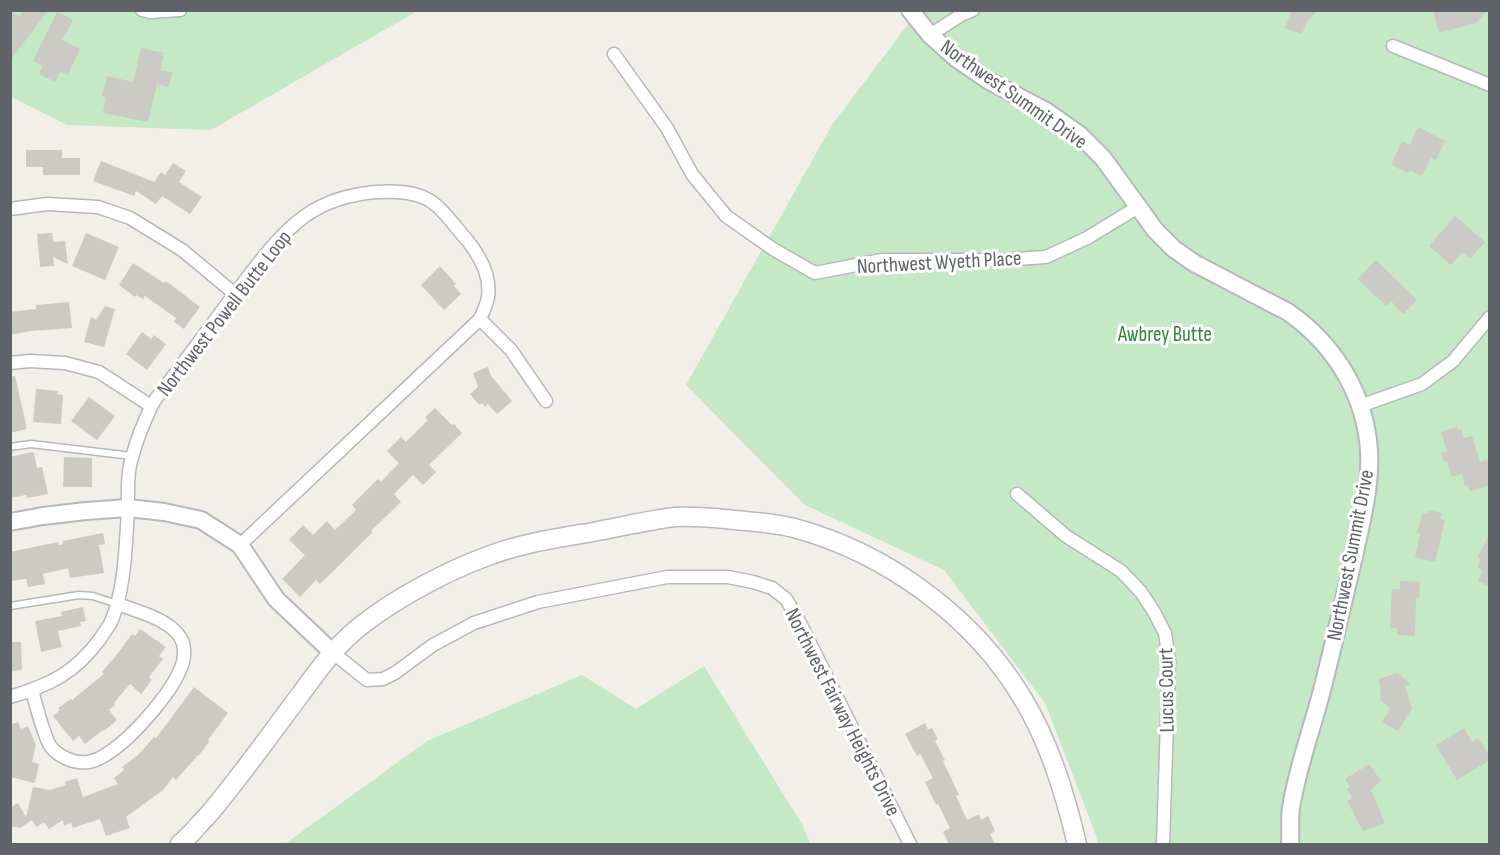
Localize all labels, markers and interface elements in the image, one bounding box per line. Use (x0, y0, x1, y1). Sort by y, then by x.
street label: Northwest Summit Drive (935, 34, 1092, 154)
street label: Northwest Powell Butte Loop (152, 225, 297, 401)
street label: Northwest Wyeth Place (856, 246, 1022, 279)
park label: Awbrey Butte (1117, 322, 1212, 347)
street label: Northwest Summit Drive (1322, 468, 1379, 643)
street label: Northwest Fairway Heights Drive (779, 604, 906, 820)
street label: Lucus Court (1153, 647, 1180, 733)

